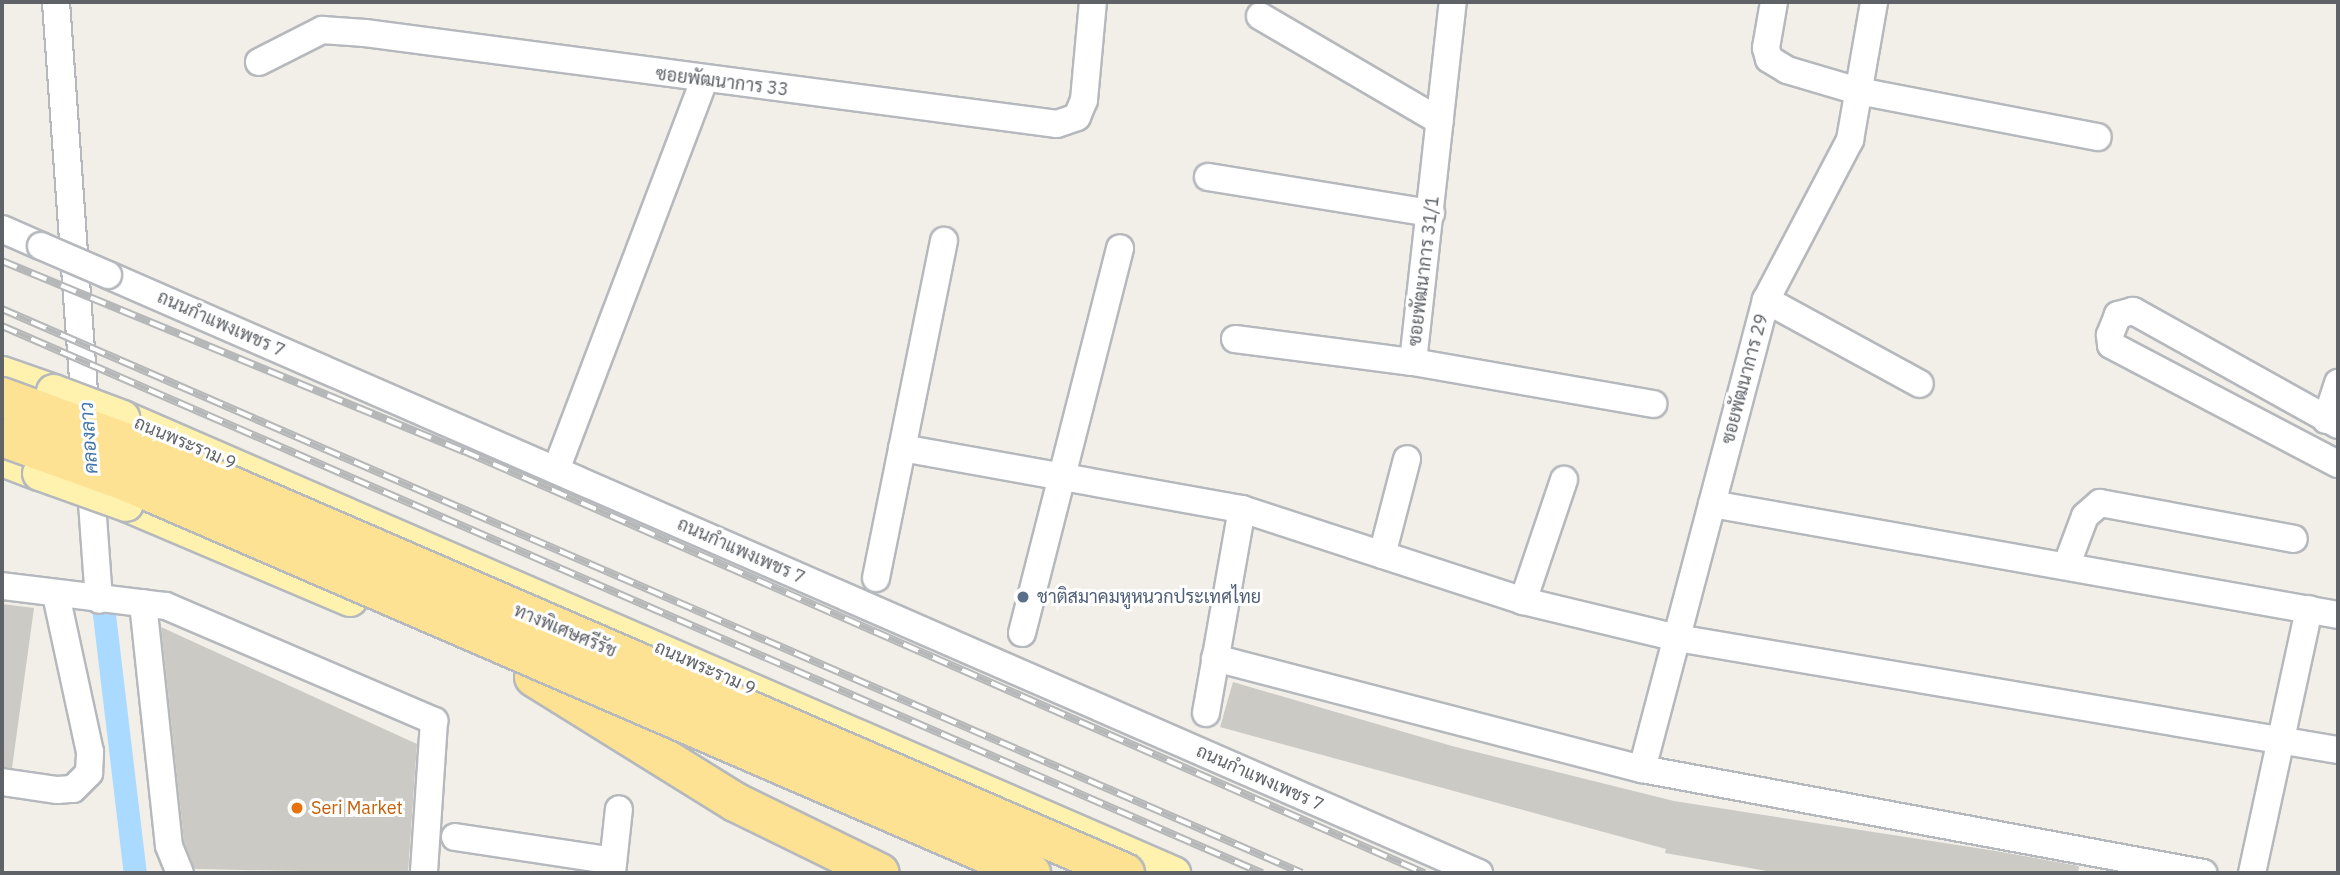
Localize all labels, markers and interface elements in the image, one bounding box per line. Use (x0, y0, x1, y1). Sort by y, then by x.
street label: ซอยพัฒนาการ 33 (654, 63, 790, 101)
street label: ซอยพัฒนาการ 31/1 (1404, 195, 1444, 347)
street label: ถนนกำแพงเพชร 7 (154, 286, 288, 362)
street label: ซอยพัฒนาการ 29 (1717, 312, 1773, 446)
water label: คลองลาว (75, 401, 103, 475)
street label: ถนนพระราม 9 (131, 412, 239, 474)
street label: ถนนกำแพงเพชร 7 (674, 513, 808, 589)
place label: ชาติสมาคมหูหนวกประเทศไทย (1037, 586, 1261, 608)
marker: ชาติสมาคมหูหนวกประเทศไทย (1015, 589, 1031, 605)
street label: ทางพิเศษศรีรัช (510, 600, 620, 662)
street label: ถนนพระราม 9 (651, 636, 759, 700)
street label: ถนนกำแพงเพชร 7 (1193, 740, 1327, 816)
place label: Seri Market (311, 797, 403, 819)
marker: Seri Market (289, 800, 305, 816)

